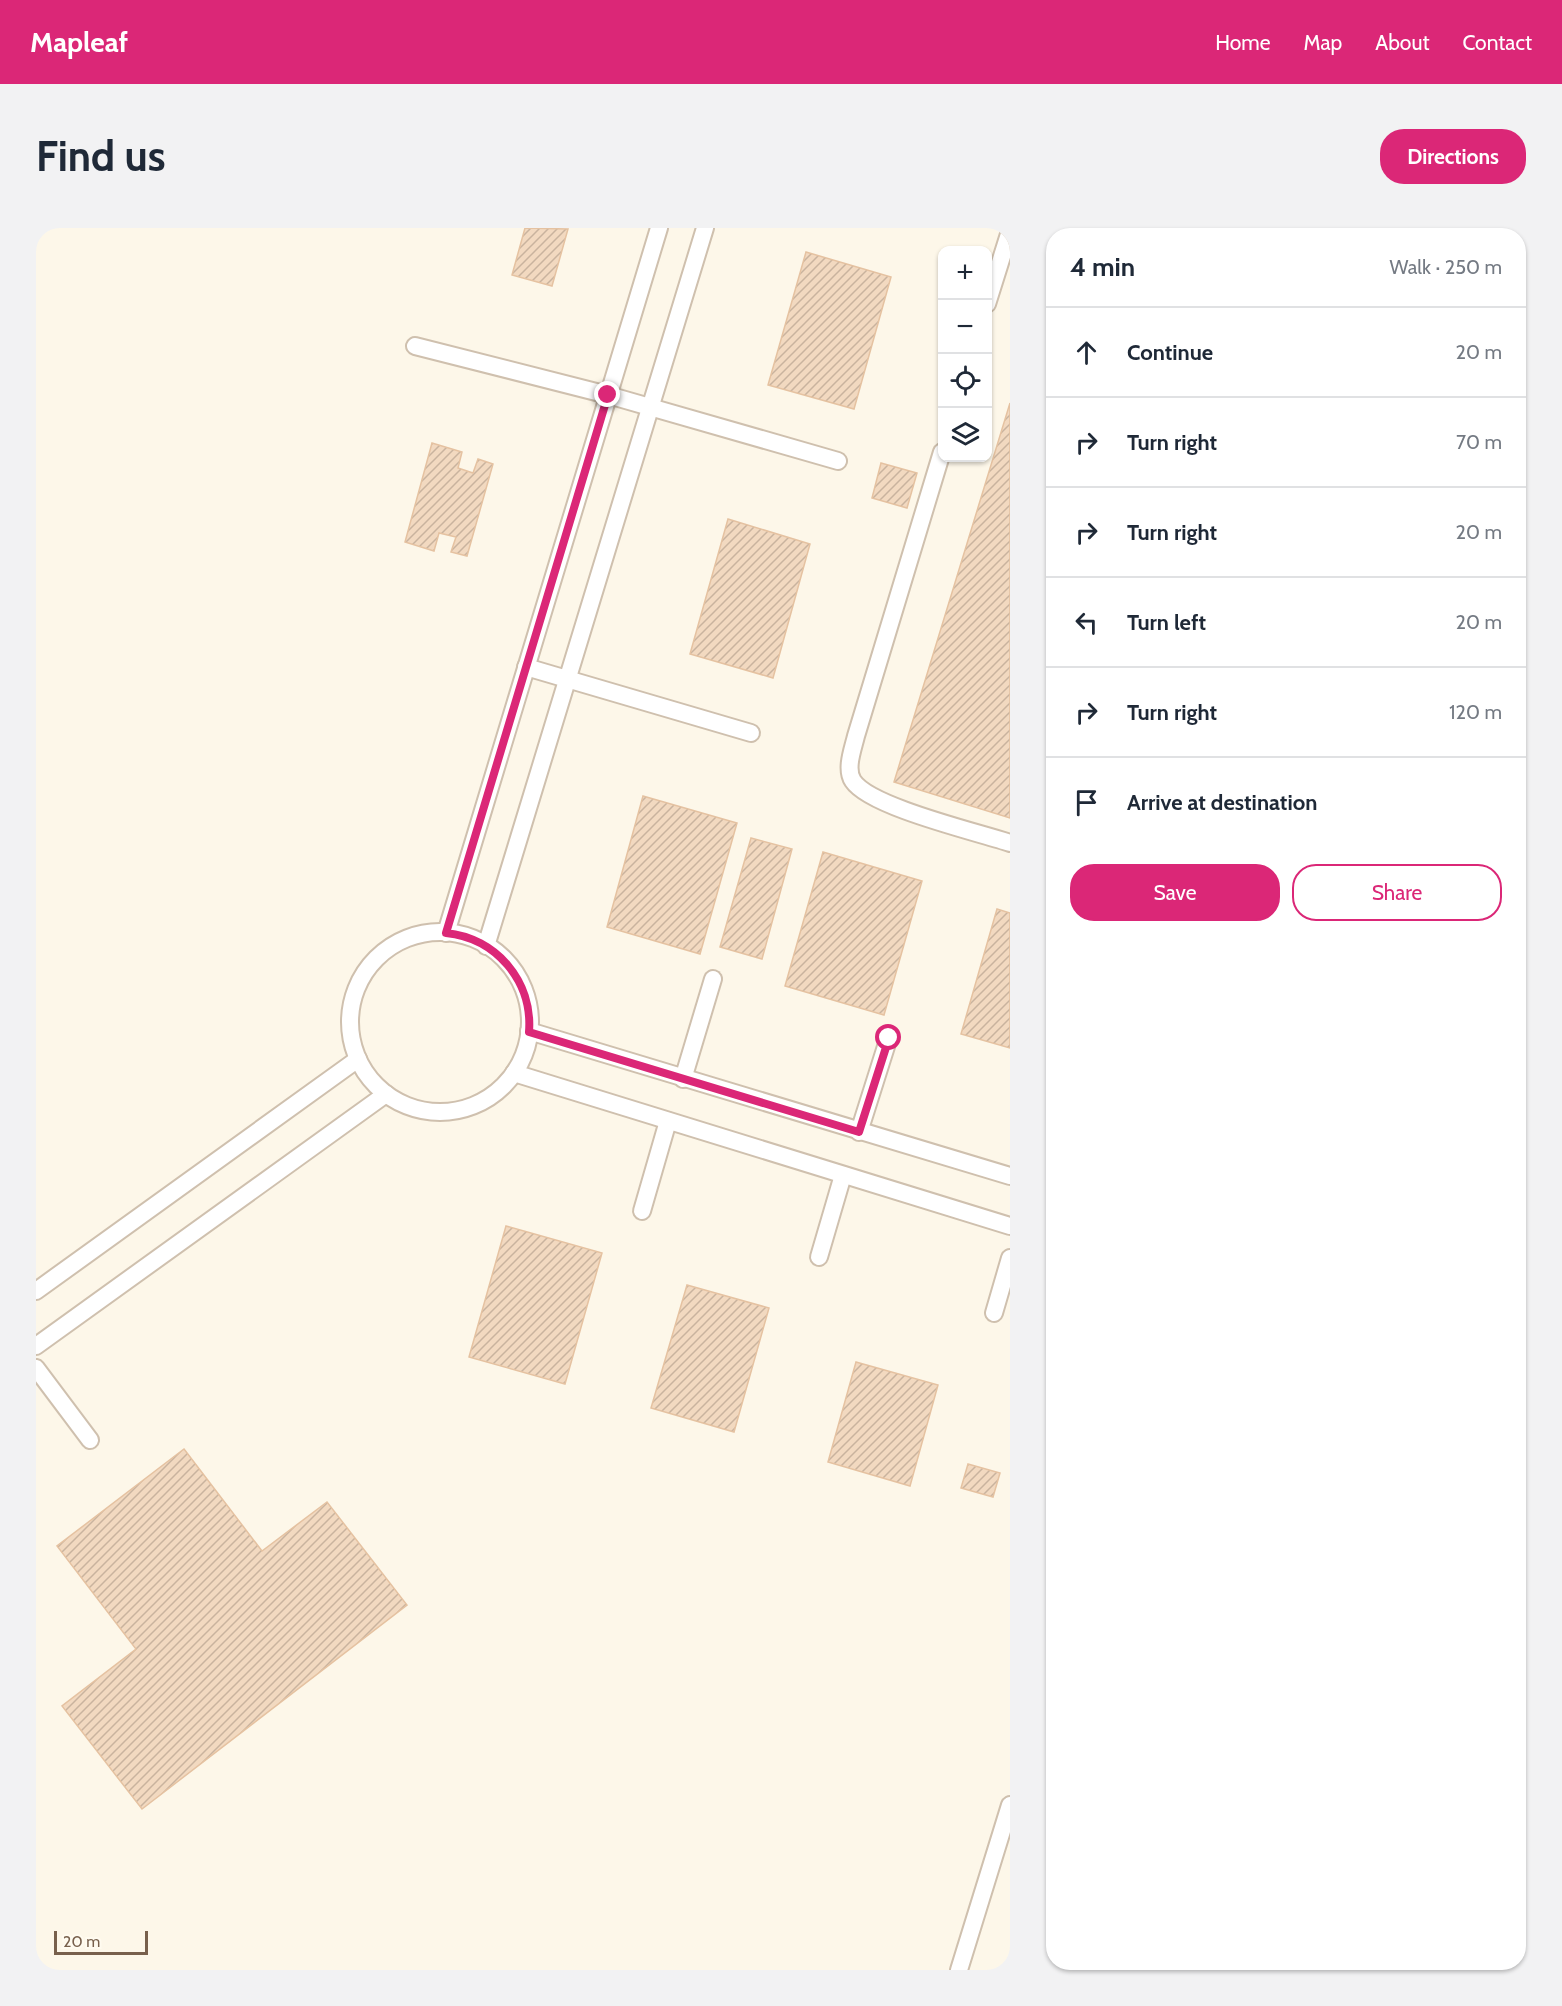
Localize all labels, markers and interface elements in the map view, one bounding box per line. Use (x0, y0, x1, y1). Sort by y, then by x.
text: Mapleaf (30, 25, 128, 59)
text: Home (1215, 30, 1271, 55)
text: Map (1304, 30, 1342, 55)
text: About (1375, 30, 1429, 55)
text: Contact (1462, 30, 1532, 55)
button: Directions (1380, 129, 1526, 184)
text: Find us (36, 130, 165, 182)
map controls (938, 246, 992, 462)
button: + (938, 246, 992, 300)
text: 4 min (1070, 251, 1135, 283)
text: Walk · 250 m (1390, 255, 1502, 279)
button: − (938, 300, 992, 354)
icon: ahead (1070, 336, 1103, 369)
text: Continue (1127, 339, 1213, 366)
text: 20 m (1456, 340, 1502, 364)
button: locate (938, 354, 992, 408)
route end (594, 381, 620, 407)
button: layers (938, 408, 992, 462)
icon: right (1070, 426, 1103, 459)
text: Turn right (1127, 429, 1217, 456)
text: 70 m (1456, 430, 1502, 454)
icon: right (1070, 516, 1103, 549)
text: Turn right (1127, 519, 1217, 546)
text: 20 m (1456, 520, 1502, 544)
icon: left (1070, 606, 1103, 639)
text: Turn left (1127, 609, 1206, 636)
text: 20 m (1456, 610, 1502, 634)
icon: right (1070, 696, 1103, 729)
text: Turn right (1127, 699, 1217, 726)
text: 120 m (1449, 700, 1502, 724)
icon: arrive (1070, 786, 1103, 819)
text: Arrive at destination (1127, 789, 1317, 816)
button: Save (1070, 864, 1280, 921)
button: Share (1292, 864, 1502, 921)
route start (875, 1024, 901, 1050)
scale bar (54, 1928, 148, 1956)
text: 20 m (63, 1932, 100, 1951)

